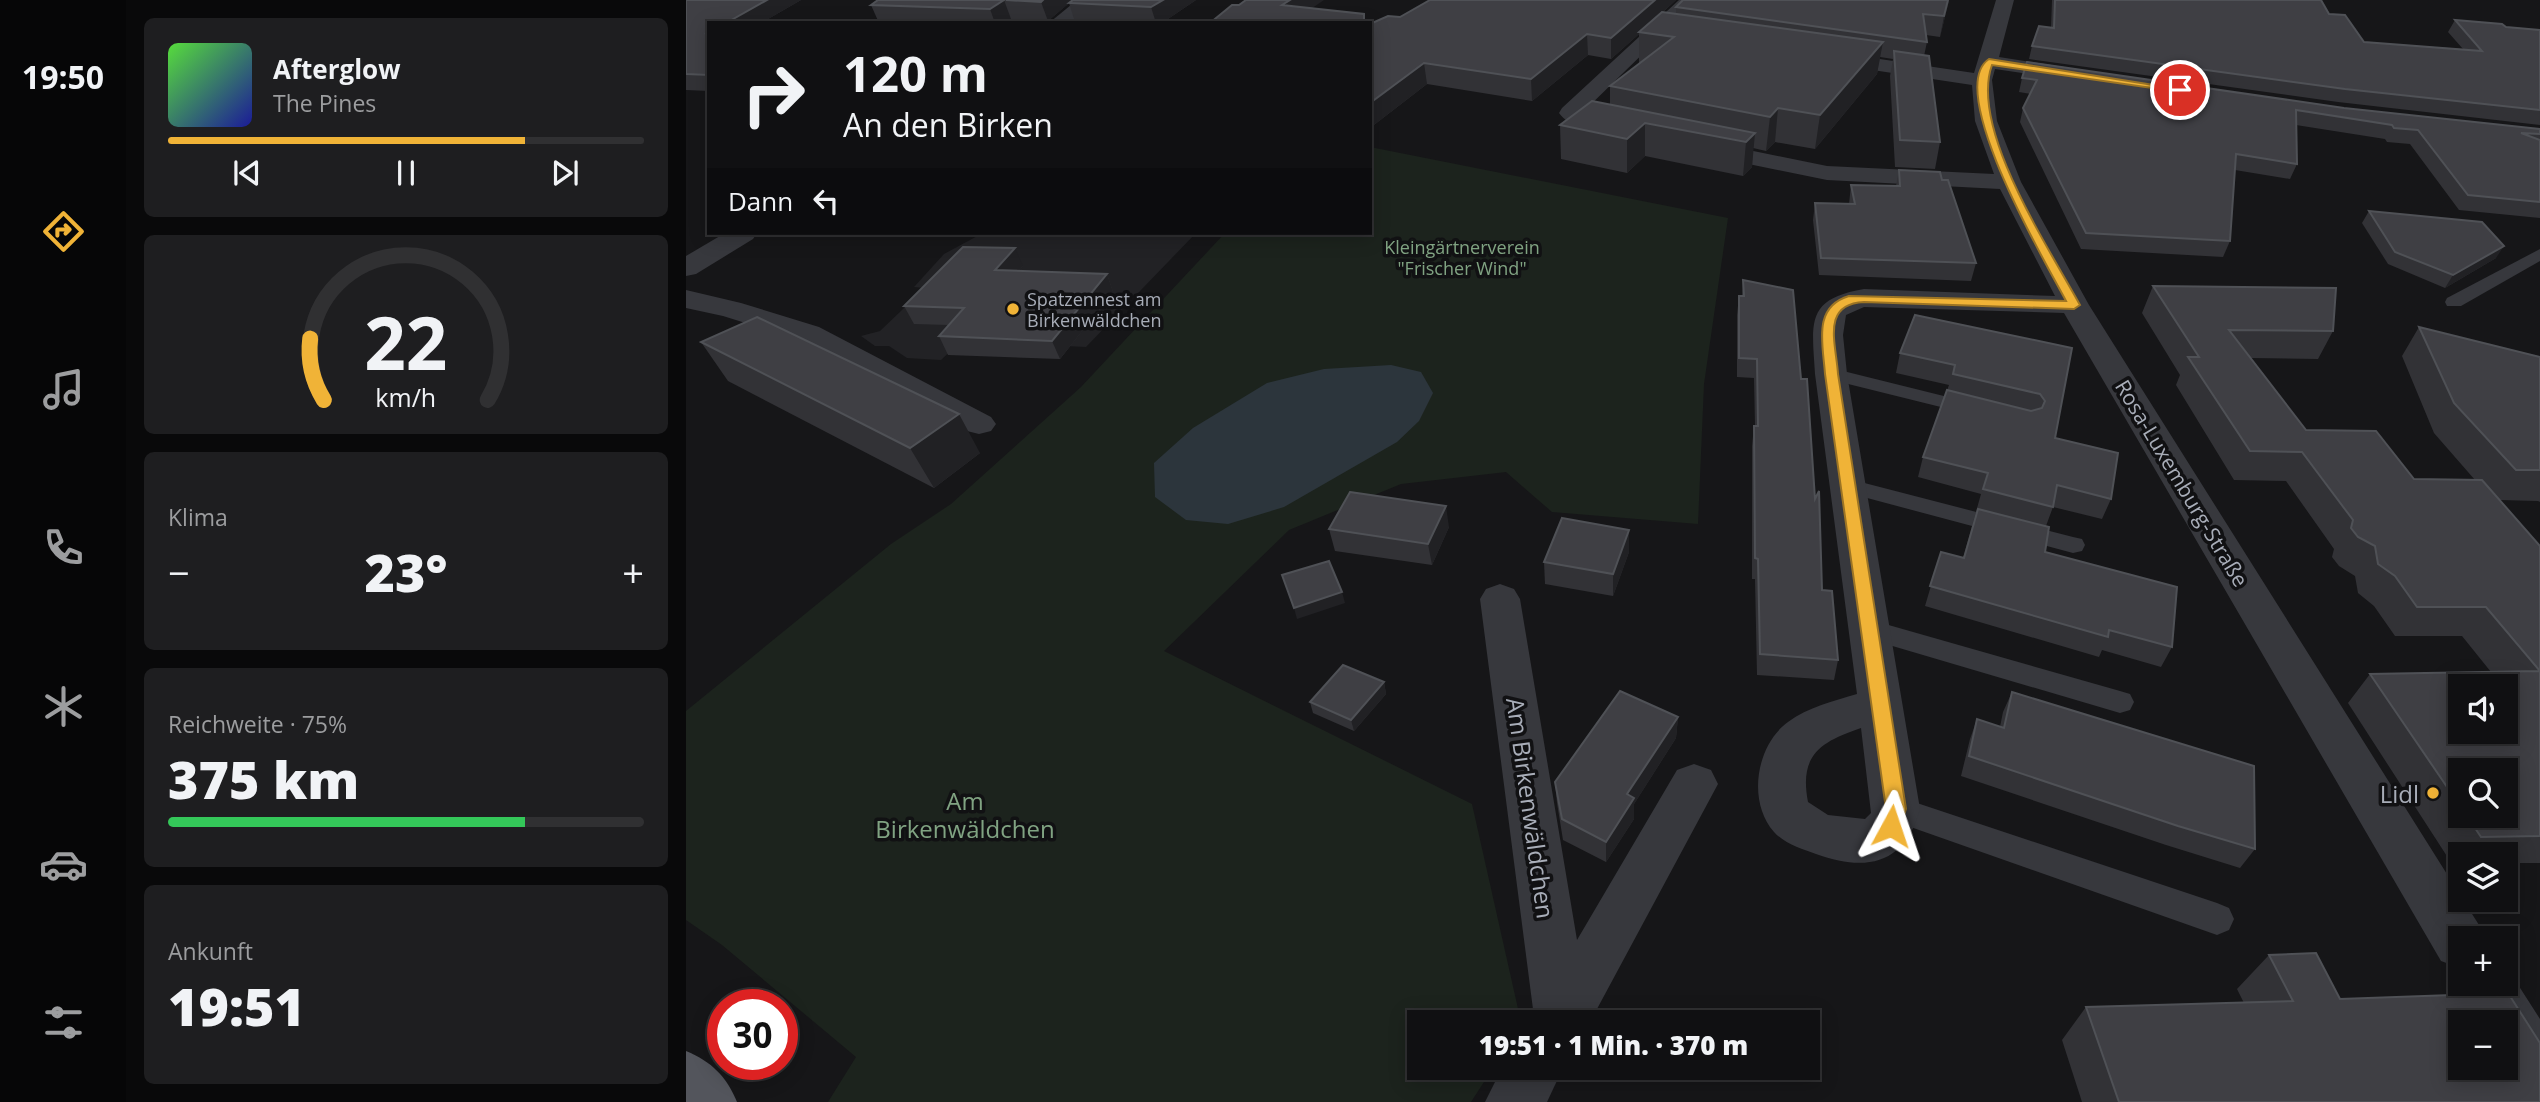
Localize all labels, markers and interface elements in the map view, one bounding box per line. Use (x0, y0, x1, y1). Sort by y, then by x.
text: 120 m (843, 40, 988, 106)
icon: right (728, 49, 819, 140)
text: Afterglow (273, 51, 400, 87)
text: 19:50 (22, 55, 104, 98)
pin (2150, 60, 2210, 120)
icon: arrive (2161, 71, 2199, 109)
text: The Pines (273, 87, 376, 119)
text: An den Birken (843, 103, 1053, 146)
icon: previous (228, 154, 266, 192)
icon: pause (387, 154, 425, 192)
icon: next (546, 154, 584, 192)
icon: left (807, 182, 845, 220)
text: Dann (728, 183, 793, 219)
icon: directions (39, 207, 88, 256)
park label: Kleingärtnerverein "Frischer Wind" (1384, 235, 1540, 280)
place label: Spatzennest am Birkenwäldchen (1027, 287, 1161, 332)
text: 22 (364, 293, 448, 392)
marker: Spatzennest am Birkenwäldchen (1005, 301, 1021, 317)
icon: music (39, 365, 88, 414)
street label: Rosa-Luxemburg-Straße (2109, 374, 2255, 592)
text: km/h (376, 380, 436, 414)
text: Klima (168, 501, 228, 533)
icon: phone (39, 523, 88, 572)
text: 23° (365, 536, 447, 607)
text: − (168, 546, 190, 598)
text: + (622, 546, 644, 598)
map controls (2448, 674, 2518, 1080)
button: sound (2448, 674, 2518, 744)
icon: climate (39, 682, 88, 731)
street label: Am Birkenwäldchen (1499, 695, 1563, 921)
text: Reichweite · 75% (168, 708, 347, 740)
text: 375 km (168, 743, 359, 814)
button: search (2448, 758, 2518, 828)
place label: Lidl (2380, 777, 2419, 810)
park label: Am Birkenwäldchen (875, 784, 1055, 845)
marker: Lidl (2425, 785, 2441, 801)
position arrow (1854, 789, 1928, 863)
icon: car (39, 840, 88, 889)
button: layers (2448, 842, 2518, 912)
button: + (2448, 926, 2518, 996)
text: Ankunft (168, 935, 253, 967)
text: 19:51 (168, 970, 305, 1041)
speed limit sign: 30 (707, 989, 798, 1080)
icon: filters (39, 998, 88, 1047)
button: − (2448, 1010, 2518, 1080)
text: 19:51 · 1 Min. · 370 m (1479, 1027, 1748, 1063)

